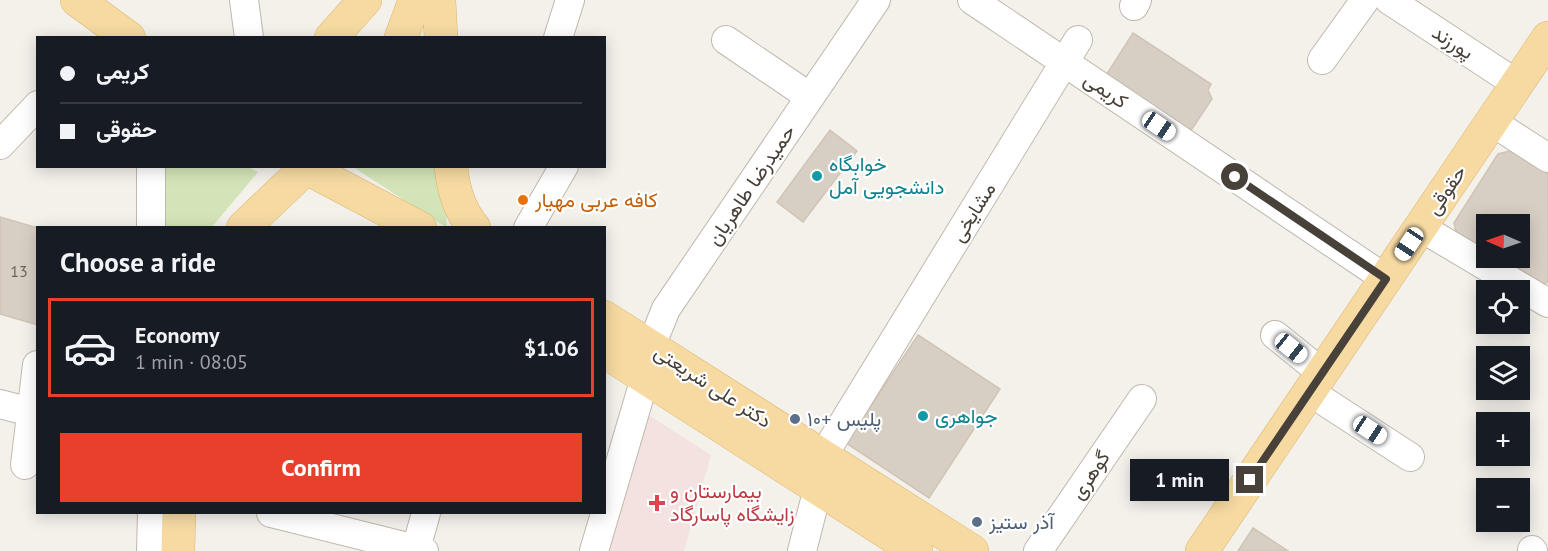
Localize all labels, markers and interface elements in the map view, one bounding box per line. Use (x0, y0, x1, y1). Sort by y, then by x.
street label: پورزند (1427, 19, 1479, 66)
text: کریمی (96, 57, 149, 85)
street label: کریمی (1079, 66, 1133, 114)
car (1139, 108, 1179, 144)
text: حقوقی (96, 115, 157, 143)
street label: حمیدرضا طاهریان (701, 120, 801, 250)
place label: خوابگاه دانشجویی آمل (829, 151, 944, 200)
street label: حقوقی (1420, 160, 1472, 220)
route start (1221, 163, 1248, 190)
marker: خوابگاه دانشجویی آمل (810, 169, 824, 183)
street label: مشایخی (945, 177, 1001, 247)
place label: کافه عربی مهیار (534, 187, 658, 213)
marker: کافه عربی مهیار (516, 193, 530, 207)
north arrow (1476, 214, 1530, 268)
map controls (1476, 214, 1530, 532)
car (1391, 224, 1427, 264)
text: Choose a ride (60, 245, 216, 279)
house number: 13 (10, 261, 28, 281)
button: locate (1476, 280, 1530, 334)
icon: car (63, 321, 117, 375)
text: Economy (135, 321, 219, 349)
car (1271, 330, 1311, 366)
text: $1.06 (524, 334, 579, 362)
street label: دکتر علی شریعتی (649, 338, 777, 434)
button: layers (1476, 346, 1530, 400)
text: 1 min · 08:05 (135, 349, 248, 375)
place label: جواهری (935, 403, 998, 429)
place label: پلیس +۱۰ (807, 406, 881, 433)
marker: جواهری (916, 409, 930, 423)
marker: پلیس +۱۰ (788, 412, 802, 426)
button: + (1476, 412, 1530, 466)
car (1350, 413, 1390, 447)
button: Confirm (60, 433, 582, 502)
street label: گوهری (1064, 445, 1116, 504)
callout: 1 min (1130, 459, 1229, 501)
route end (1236, 466, 1263, 493)
text: 1 min (1155, 467, 1204, 493)
place label: بیمارستان و زایشگاه پاسارگاد (670, 478, 794, 528)
button: − (1476, 478, 1530, 532)
marker: بیمارستان و زایشگاه پاسارگاد (648, 494, 666, 512)
place label: آذر ستیز (988, 509, 1055, 535)
marker: آذر ستیز (970, 515, 984, 529)

